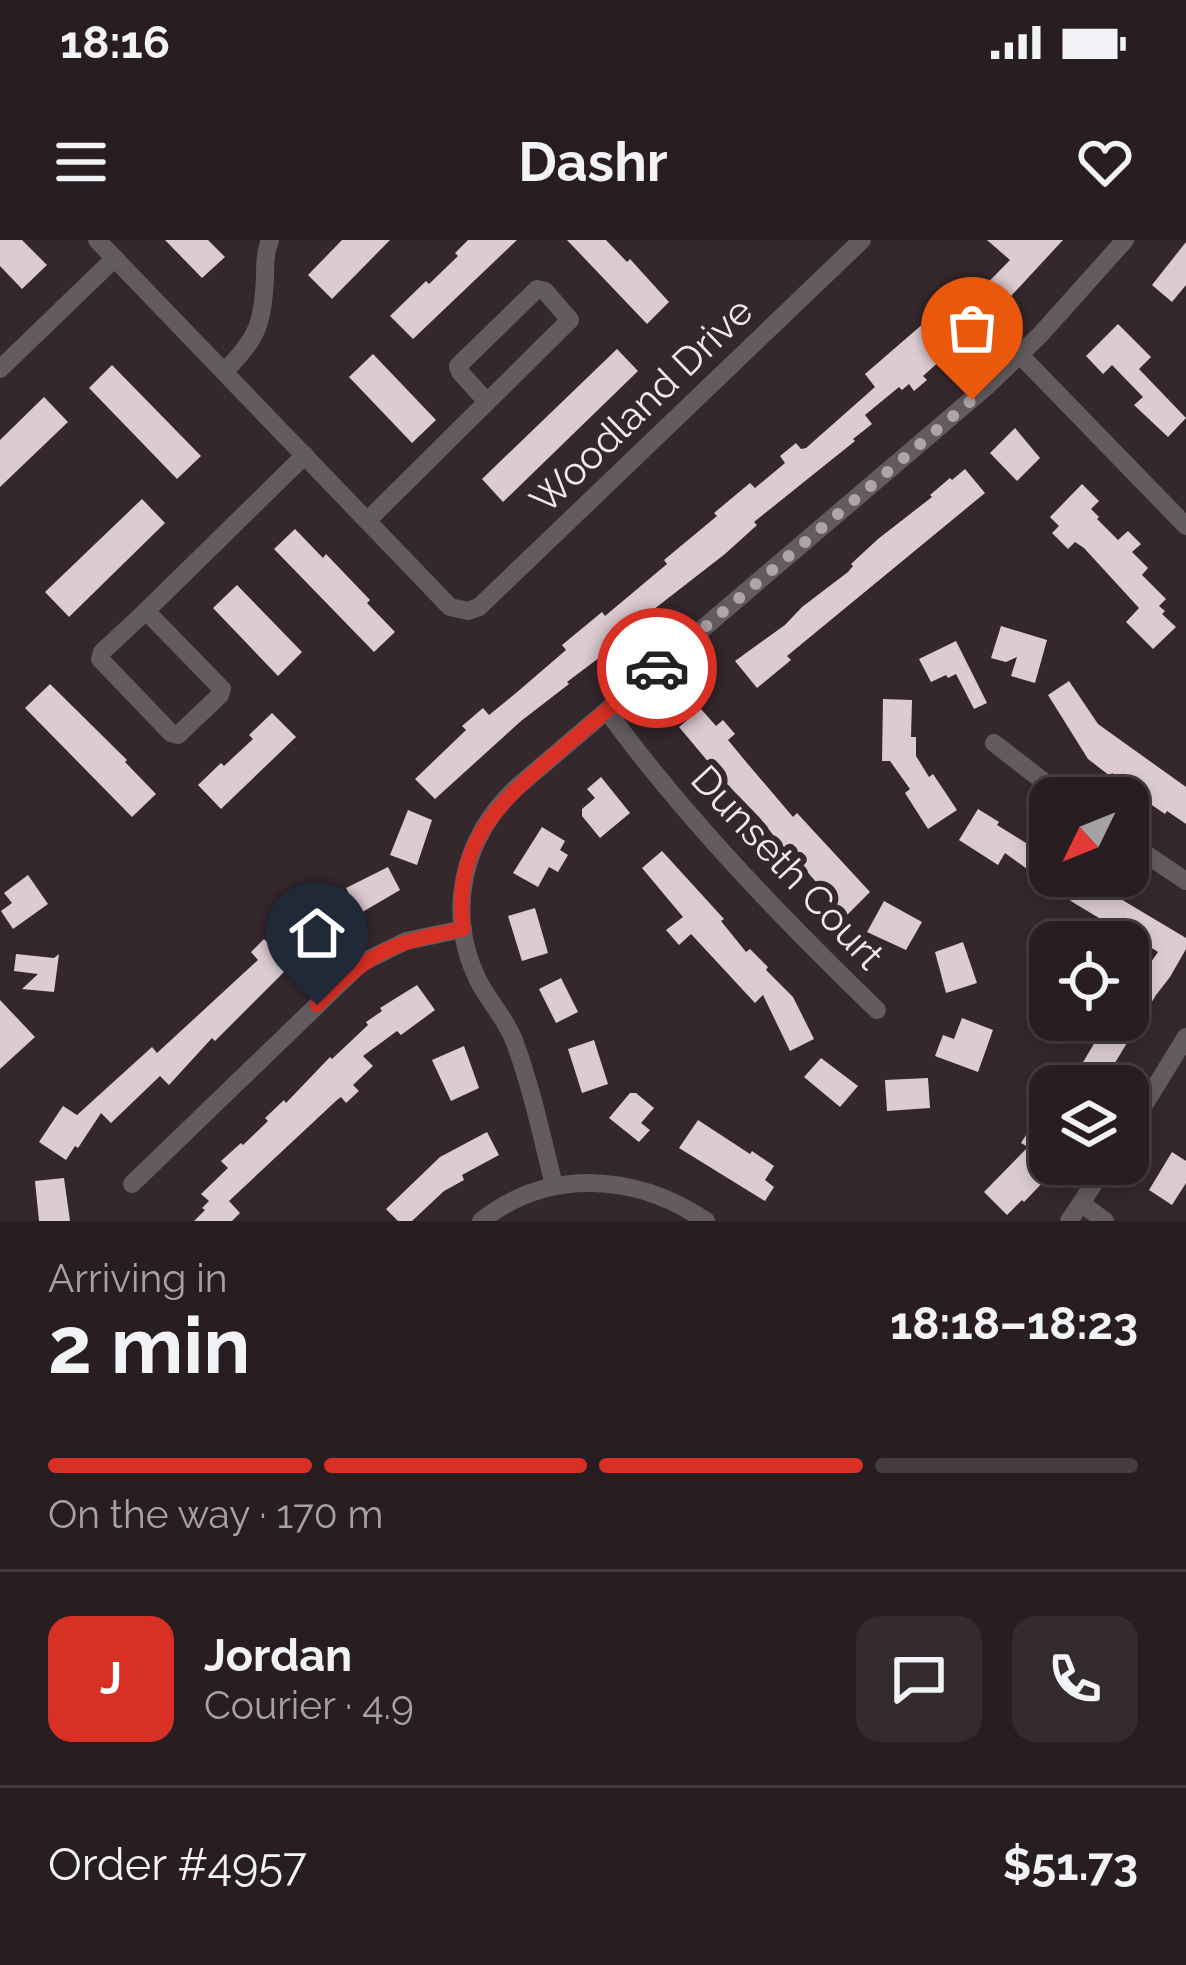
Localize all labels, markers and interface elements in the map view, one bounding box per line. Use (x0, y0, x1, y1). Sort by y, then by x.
text: 18:16 (60, 16, 170, 69)
icon: menu (48, 129, 114, 195)
icon: heart (1072, 129, 1138, 195)
text: Dashr (518, 130, 668, 194)
pin (921, 277, 1023, 400)
street label: Woodland Drive (520, 287, 762, 523)
icon: bag (939, 295, 1005, 361)
courier (597, 608, 717, 728)
icon: car (624, 635, 690, 701)
street label: Dunseth Court (682, 756, 894, 978)
north arrow (1029, 777, 1149, 897)
map controls (1029, 777, 1149, 1185)
pin (266, 882, 368, 1005)
icon: home (284, 900, 350, 966)
button: locate (1029, 921, 1149, 1041)
button: layers (1029, 1065, 1149, 1185)
text: Arriving in (48, 1255, 228, 1301)
text: 18:18–18:23 (890, 1297, 1138, 1350)
text: 2 min (48, 1300, 250, 1391)
text: On the way · 170 m (48, 1491, 383, 1537)
button: chat (856, 1616, 982, 1742)
button: phone (1012, 1616, 1138, 1742)
text: Jordan (204, 1629, 352, 1682)
text: J (100, 1652, 122, 1705)
text: Courier · 4.9 (204, 1682, 414, 1728)
text: Order #4957 (48, 1838, 307, 1891)
text: $51.73 (1003, 1838, 1138, 1891)

